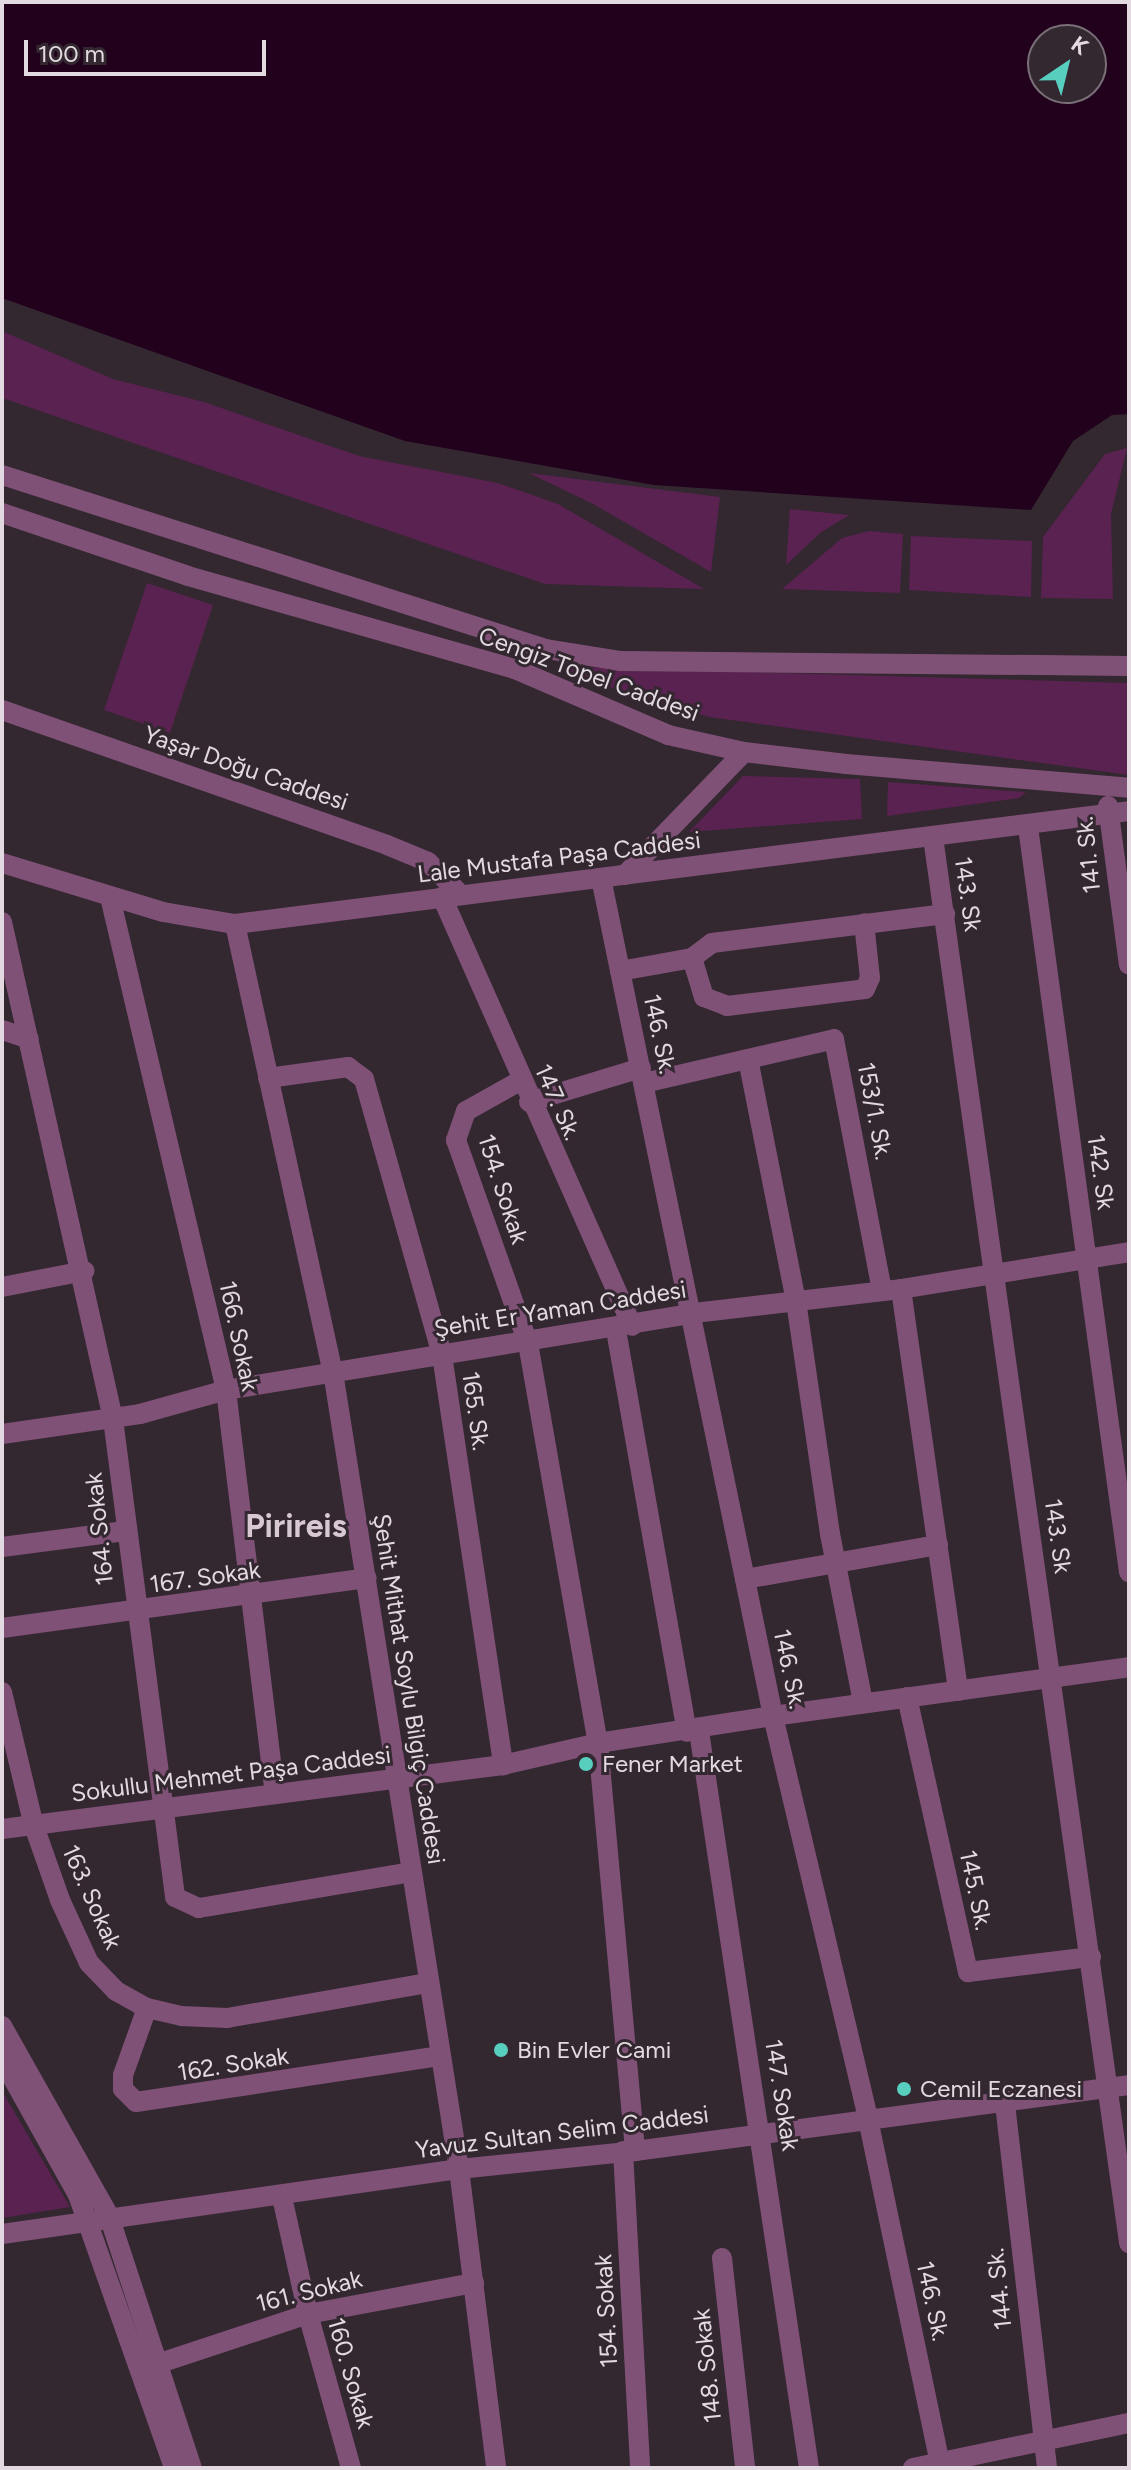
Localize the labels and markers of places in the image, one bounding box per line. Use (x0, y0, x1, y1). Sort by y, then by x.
place label: Fener Market (602, 1750, 743, 1778)
marker: Fener Market (577, 1755, 595, 1773)
place label: Bin Evler Cami (517, 2036, 671, 2064)
marker: Bin Evler Cami (492, 2041, 510, 2059)
place label: Cemil Eczanesi (920, 2075, 1082, 2103)
marker: Cemil Eczanesi (895, 2080, 913, 2098)

